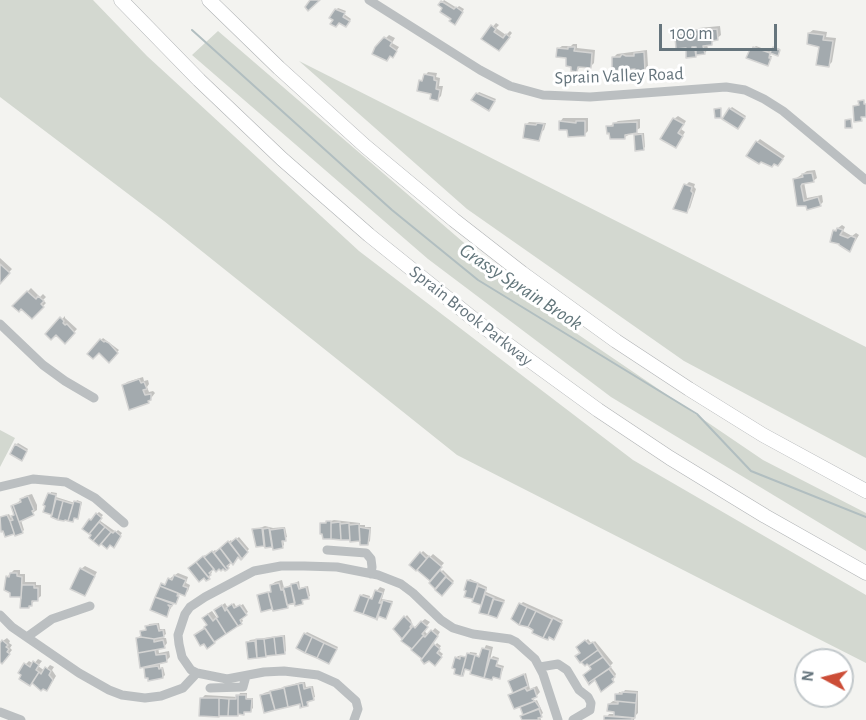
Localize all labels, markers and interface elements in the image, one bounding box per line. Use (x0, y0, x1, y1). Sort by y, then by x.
scale bar (662, 12, 780, 50)
text: 100 m (670, 25, 713, 43)
street label: Sprain Valley Road (554, 63, 684, 89)
water label: Grassy Sprain Brook (455, 238, 587, 336)
street label: Sprain Brook Parkway (405, 261, 537, 371)
north arrow (794, 648, 854, 708)
text: N (800, 670, 817, 683)

